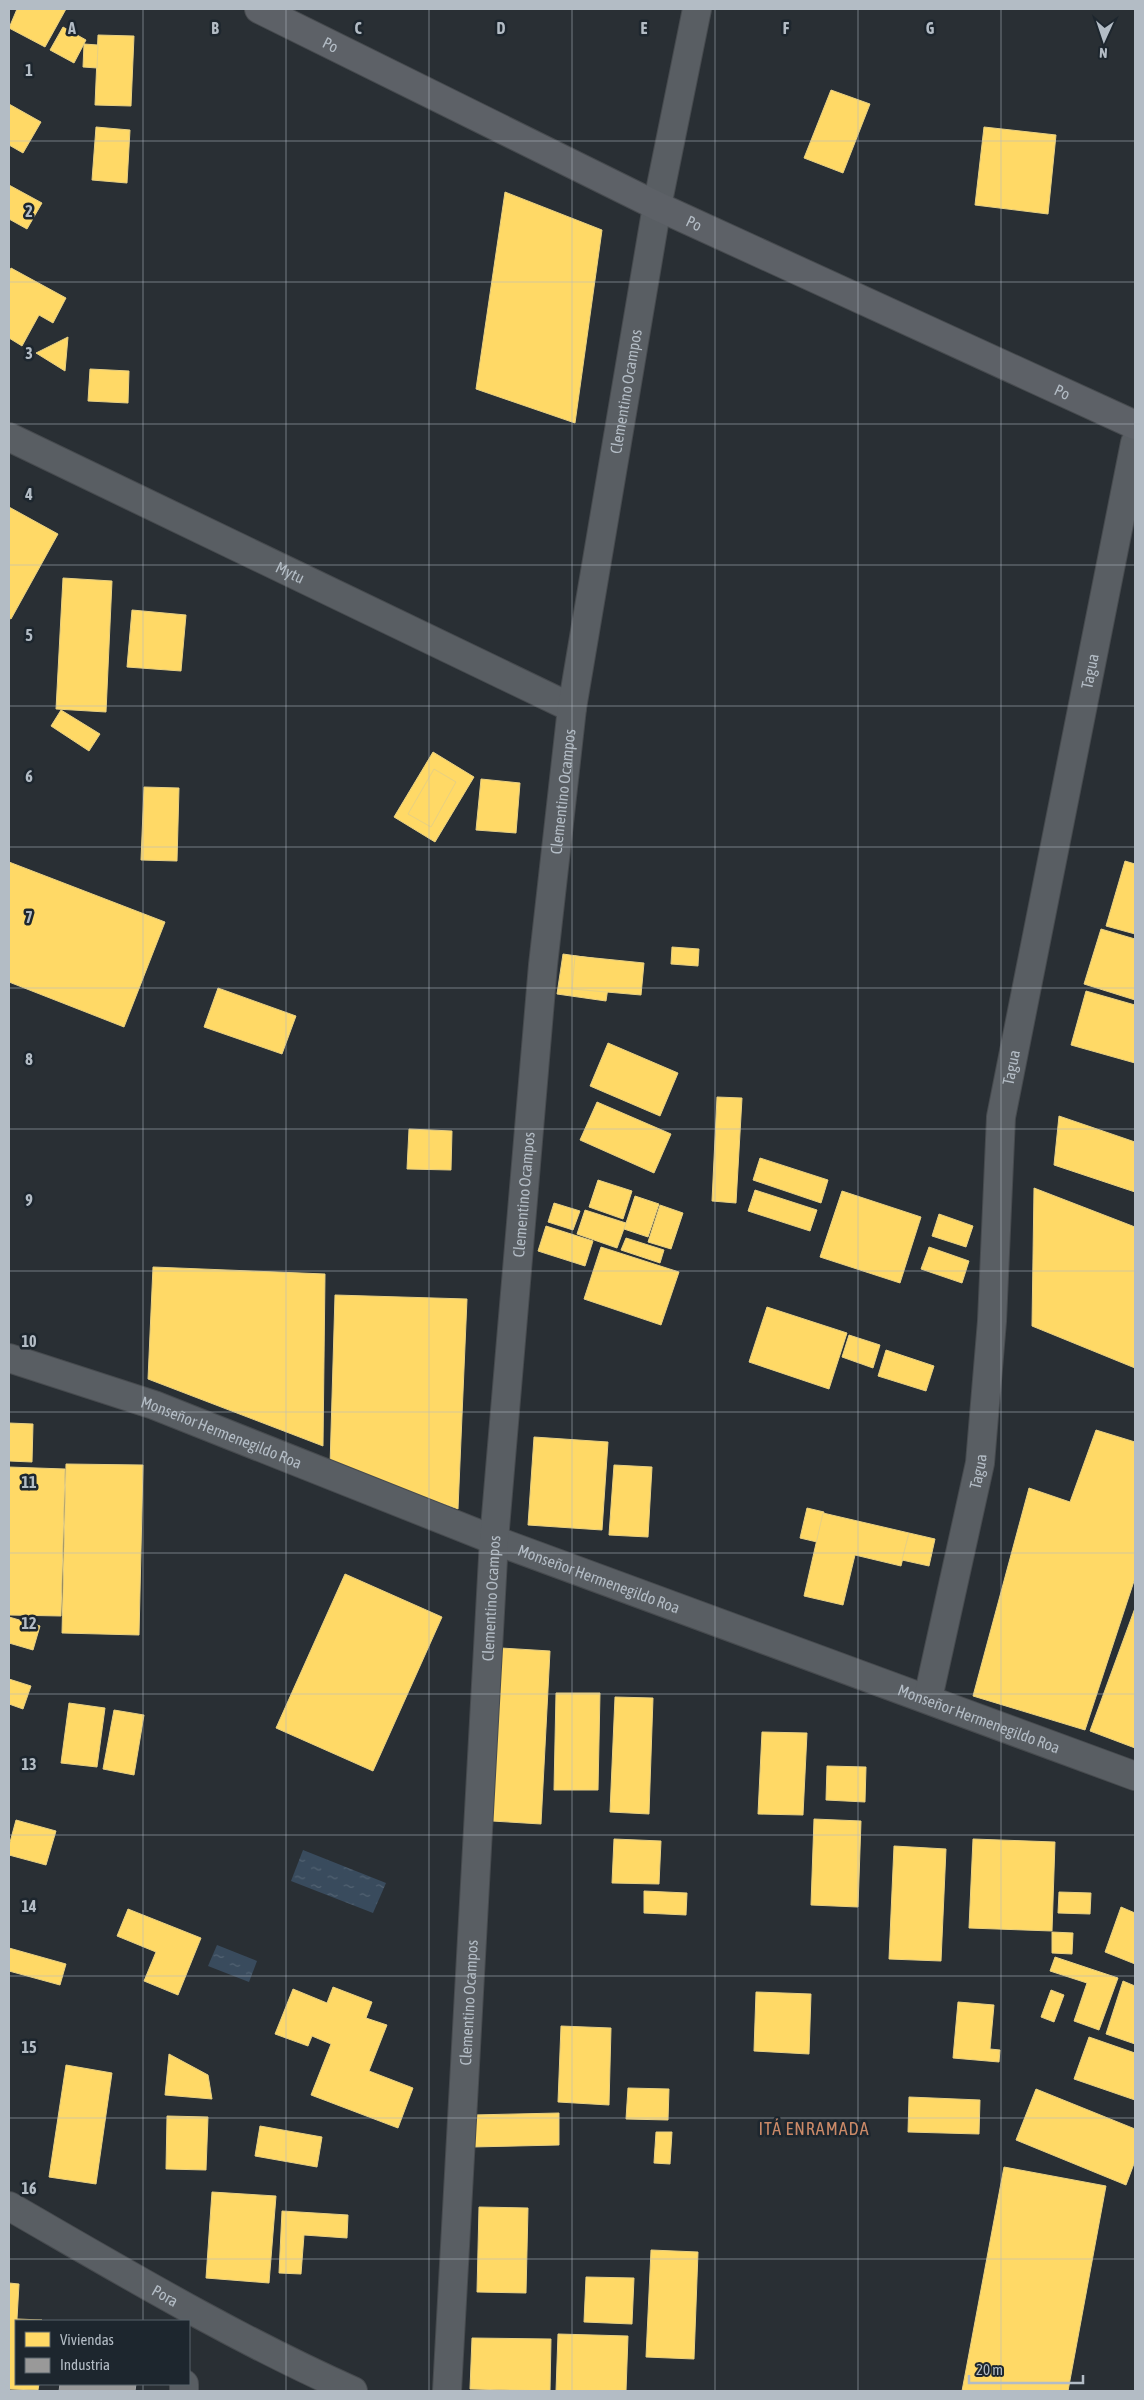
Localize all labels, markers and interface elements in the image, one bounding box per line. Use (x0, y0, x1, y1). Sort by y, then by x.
north arrow (1079, 15, 1129, 65)
text: A (67, 19, 76, 37)
text: B (211, 19, 219, 37)
text: C (354, 19, 362, 37)
text: D (497, 19, 506, 37)
text: E (641, 19, 648, 37)
text: F (783, 19, 790, 37)
text: G (926, 19, 935, 37)
street label: Po (320, 33, 342, 56)
text: N (1099, 45, 1108, 61)
text: 1 (25, 61, 33, 79)
text: 2 (25, 202, 33, 220)
street label: Po (684, 212, 705, 234)
street label: Clementino Ocampos (606, 328, 645, 455)
text: 3 (25, 344, 33, 362)
street label: Po (1052, 380, 1073, 403)
text: 4 (24, 485, 33, 503)
street label: Mytu (273, 558, 307, 587)
text: 5 (25, 626, 33, 644)
street label: Tagua (1077, 652, 1102, 690)
street label: Clementino Ocampos (547, 728, 579, 855)
text: 6 (25, 767, 33, 785)
text: 7 (25, 908, 33, 926)
street label: Tagua (999, 1048, 1023, 1086)
text: 8 (25, 1050, 33, 1068)
street label: Clementino Ocampos (509, 1131, 538, 1258)
text: 9 (25, 1191, 33, 1209)
text: 10 (21, 1332, 37, 1350)
street label: Monseñor Hermenegildo Roa (139, 1392, 304, 1472)
street label: Tagua (966, 1453, 990, 1491)
text: 11 (21, 1473, 37, 1491)
street label: Clementino Ocampos (478, 1534, 504, 1662)
street label: Monseñor Hermenegildo Roa (515, 1541, 682, 1617)
text: 12 (21, 1614, 37, 1632)
street label: Monseñor Hermenegildo Roa (895, 1680, 1062, 1757)
text: 13 (21, 1755, 37, 1773)
text: 14 (21, 1897, 37, 1915)
street label: Clementino Ocampos (456, 1939, 481, 2066)
text: 15 (21, 2038, 37, 2056)
district label: ITÁ ENRAMADA (759, 2118, 869, 2139)
text: 16 (21, 2179, 37, 2197)
street label: Pora (149, 2281, 181, 2310)
legend (15, 2320, 190, 2385)
text: Viviendas (60, 2331, 114, 2348)
scale bar (969, 2352, 1083, 2384)
text: Industria (60, 2356, 110, 2373)
text: 20 m (976, 2361, 1003, 2378)

